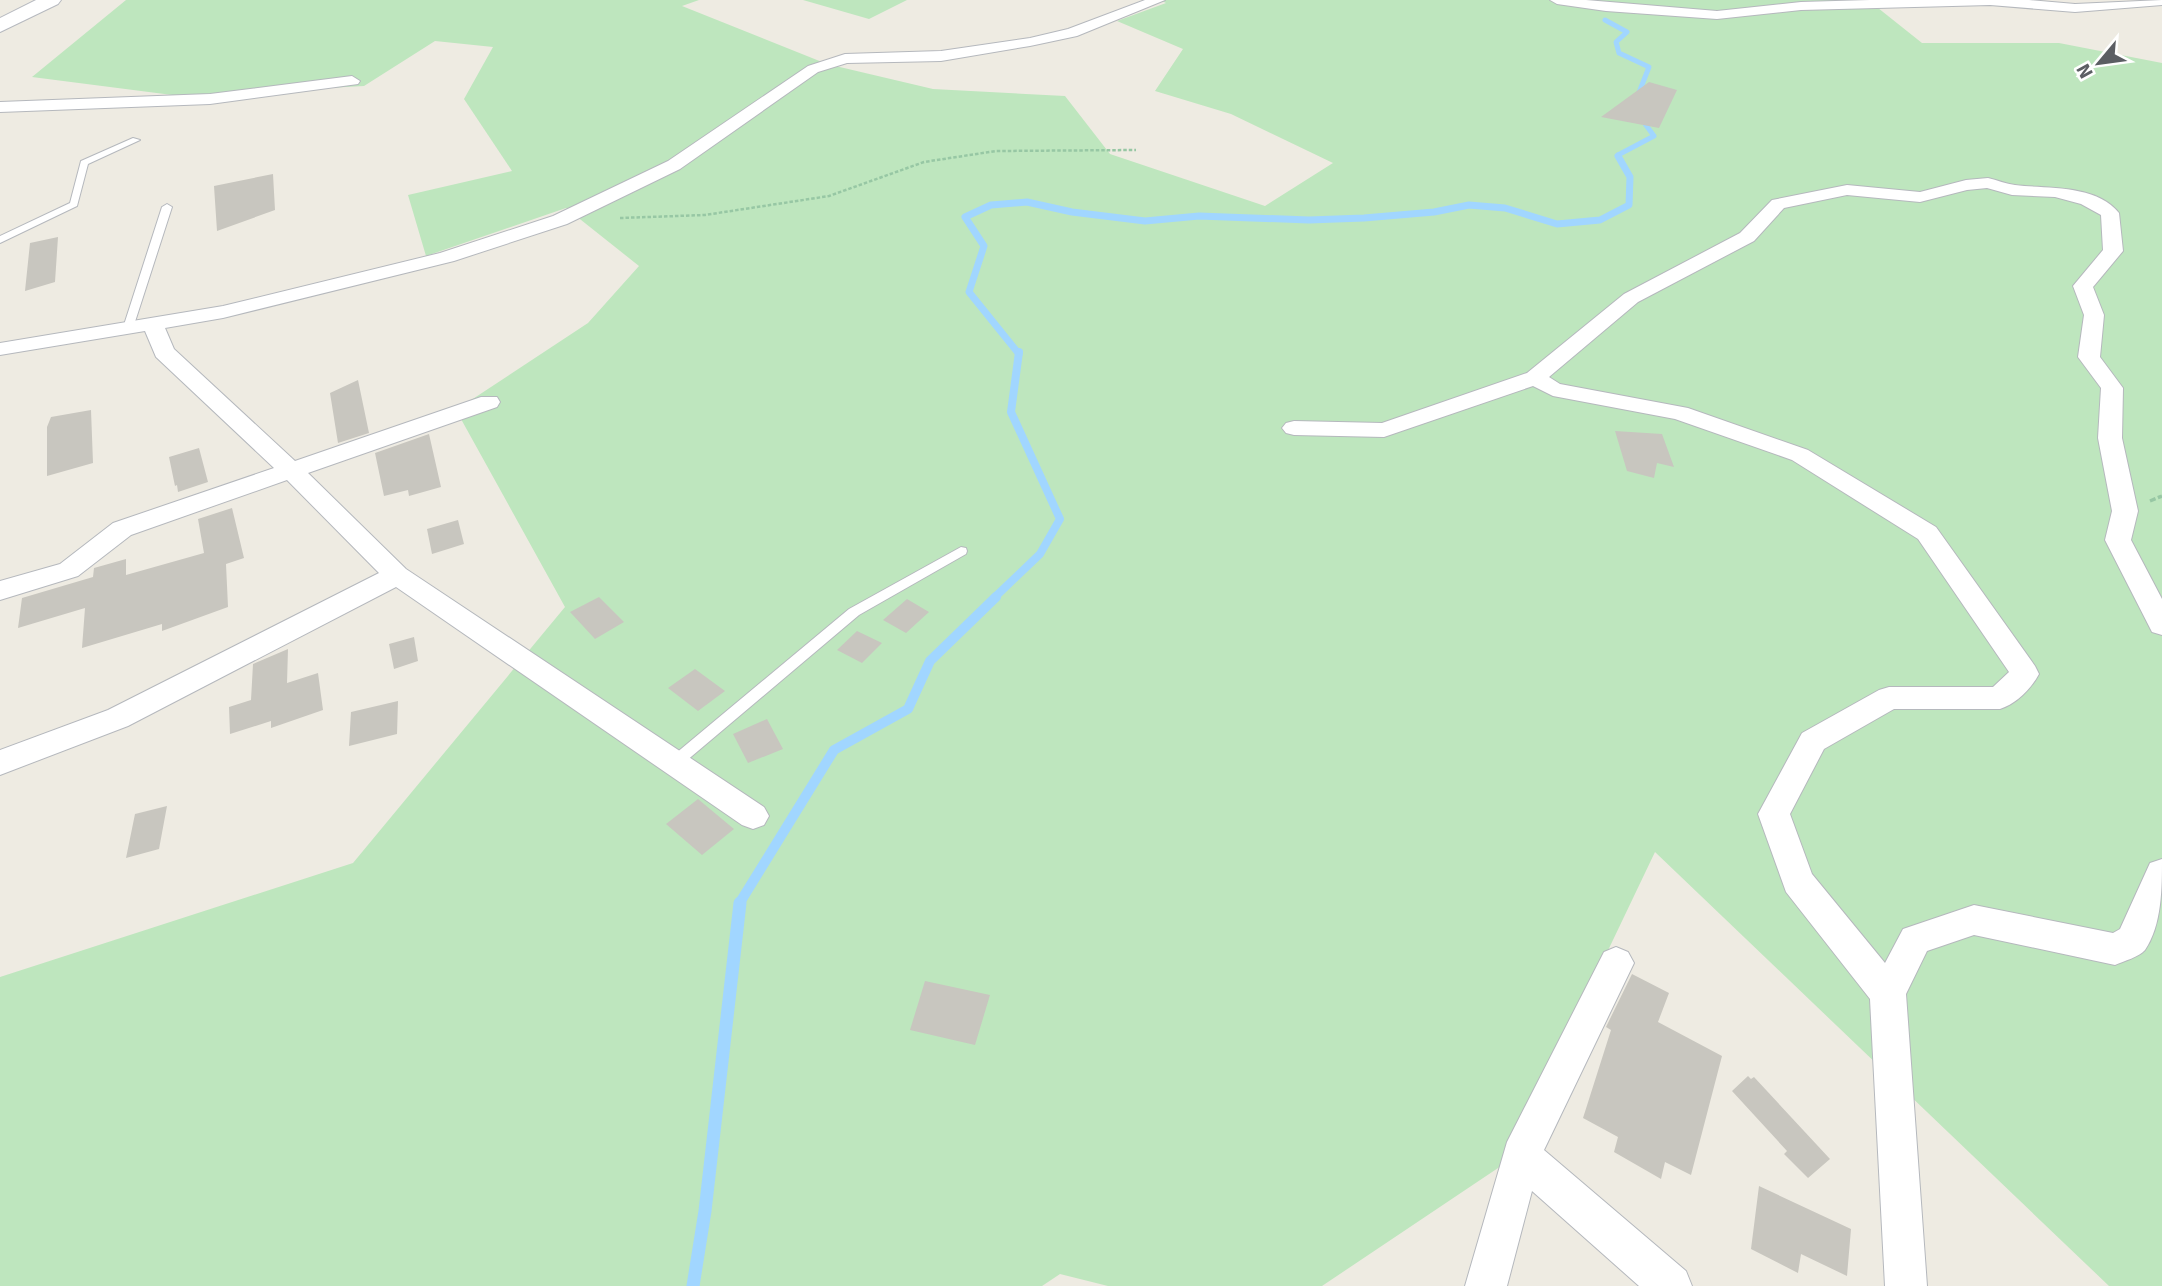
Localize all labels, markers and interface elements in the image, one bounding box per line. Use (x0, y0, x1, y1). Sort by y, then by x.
north arrow (2064, 28, 2134, 98)
text: N (2071, 59, 2099, 82)

